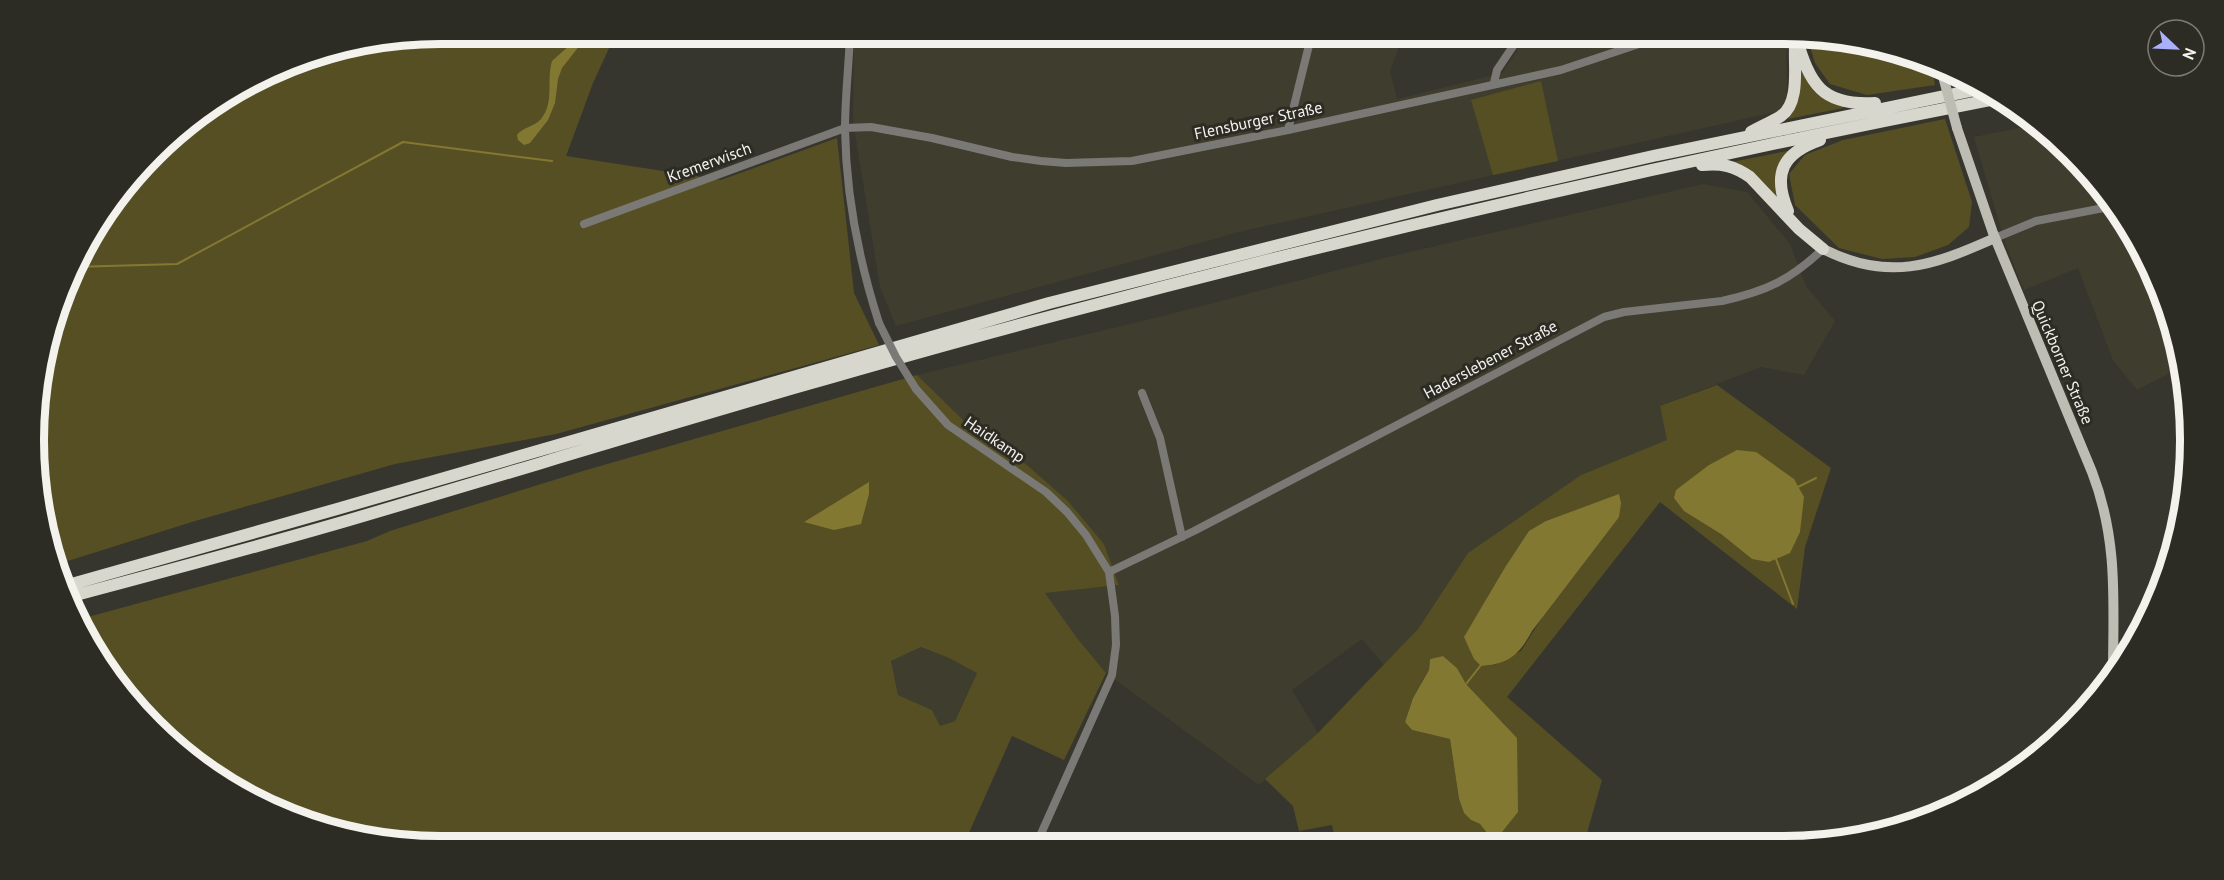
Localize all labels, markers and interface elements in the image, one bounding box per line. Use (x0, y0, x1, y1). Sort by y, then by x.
north arrow (2146, 18, 2206, 78)
text: N (2179, 45, 2201, 63)
street label: Flensburger Straße (1192, 97, 1324, 143)
street label: Kremerwisch (664, 138, 754, 186)
street label: Quickborner Straße (2028, 297, 2098, 427)
street label: Haderslebener Straße (1420, 315, 1560, 403)
street label: Haidkamp (961, 411, 1029, 467)

